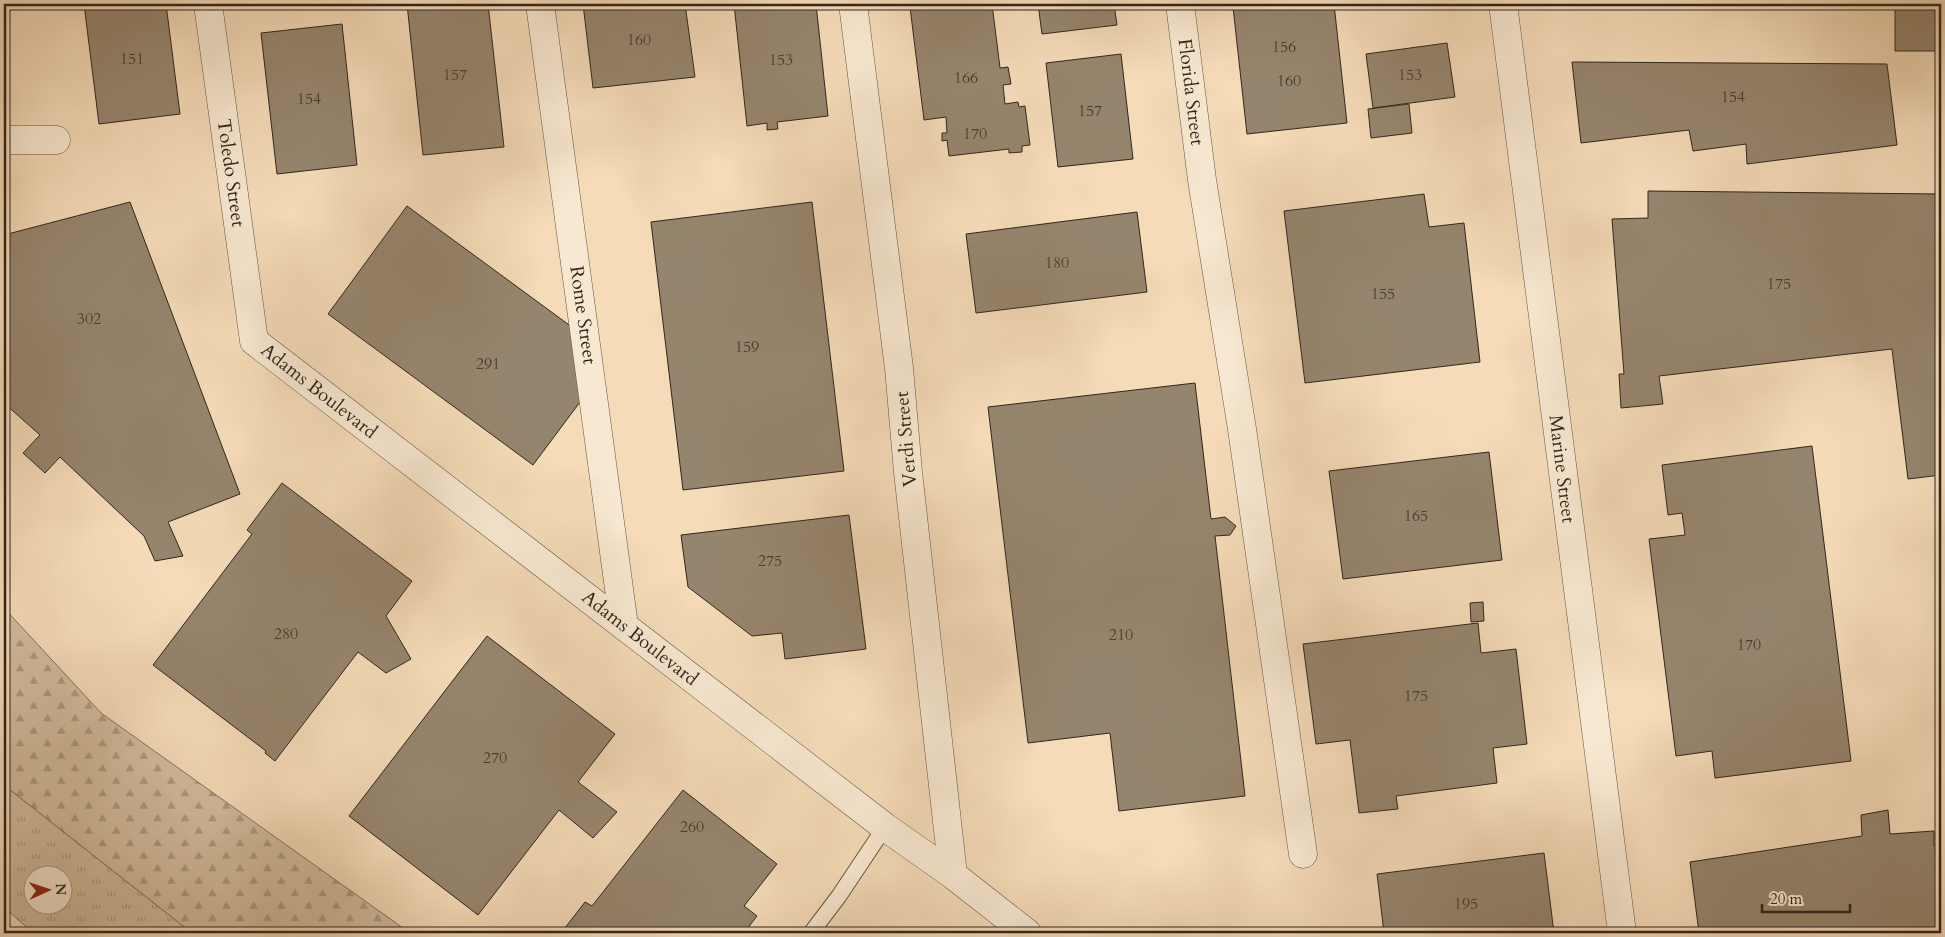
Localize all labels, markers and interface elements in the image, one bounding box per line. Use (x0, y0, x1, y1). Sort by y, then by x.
house number: 160 (627, 29, 651, 51)
house number: 156 (1272, 36, 1296, 58)
street label: Florida Street (1172, 37, 1210, 147)
house number: 151 (120, 48, 144, 70)
house number: 153 (769, 49, 793, 71)
house number: 157 (443, 64, 467, 86)
house number: 153 (1398, 64, 1422, 86)
house number: 166 (954, 67, 978, 89)
house number: 160 (1277, 70, 1301, 92)
house number: 154 (1721, 86, 1745, 108)
house number: 154 (297, 88, 321, 110)
house number: 157 (1078, 100, 1102, 122)
street label: Toledo Street (211, 117, 251, 229)
house number: 170 (963, 123, 987, 145)
house number: 180 (1045, 252, 1069, 274)
street label: Rome Street (563, 264, 603, 366)
house number: 175 (1767, 273, 1791, 295)
house number: 155 (1371, 283, 1395, 305)
house number: 302 (77, 308, 101, 330)
house number: 159 (735, 336, 759, 358)
street label: Adams Boulevard (255, 337, 383, 445)
house number: 291 (476, 353, 500, 375)
street label: Verdi Street (889, 390, 923, 488)
street label: Marine Street (1542, 414, 1582, 524)
house number: 165 (1404, 505, 1428, 527)
house number: 275 (758, 550, 782, 572)
street label: Adams Boulevard (576, 584, 704, 692)
house number: 280 (274, 623, 298, 645)
house number: 210 (1109, 624, 1133, 646)
house number: 170 (1737, 634, 1761, 656)
house number: 175 (1404, 685, 1428, 707)
house number: 270 (483, 747, 507, 769)
house number: 260 (680, 816, 704, 838)
north arrow (22, 864, 72, 914)
scale bar (1762, 882, 1850, 914)
text: N (51, 883, 70, 896)
text: 20 m (1770, 889, 1802, 909)
house number: 195 (1454, 893, 1478, 915)

